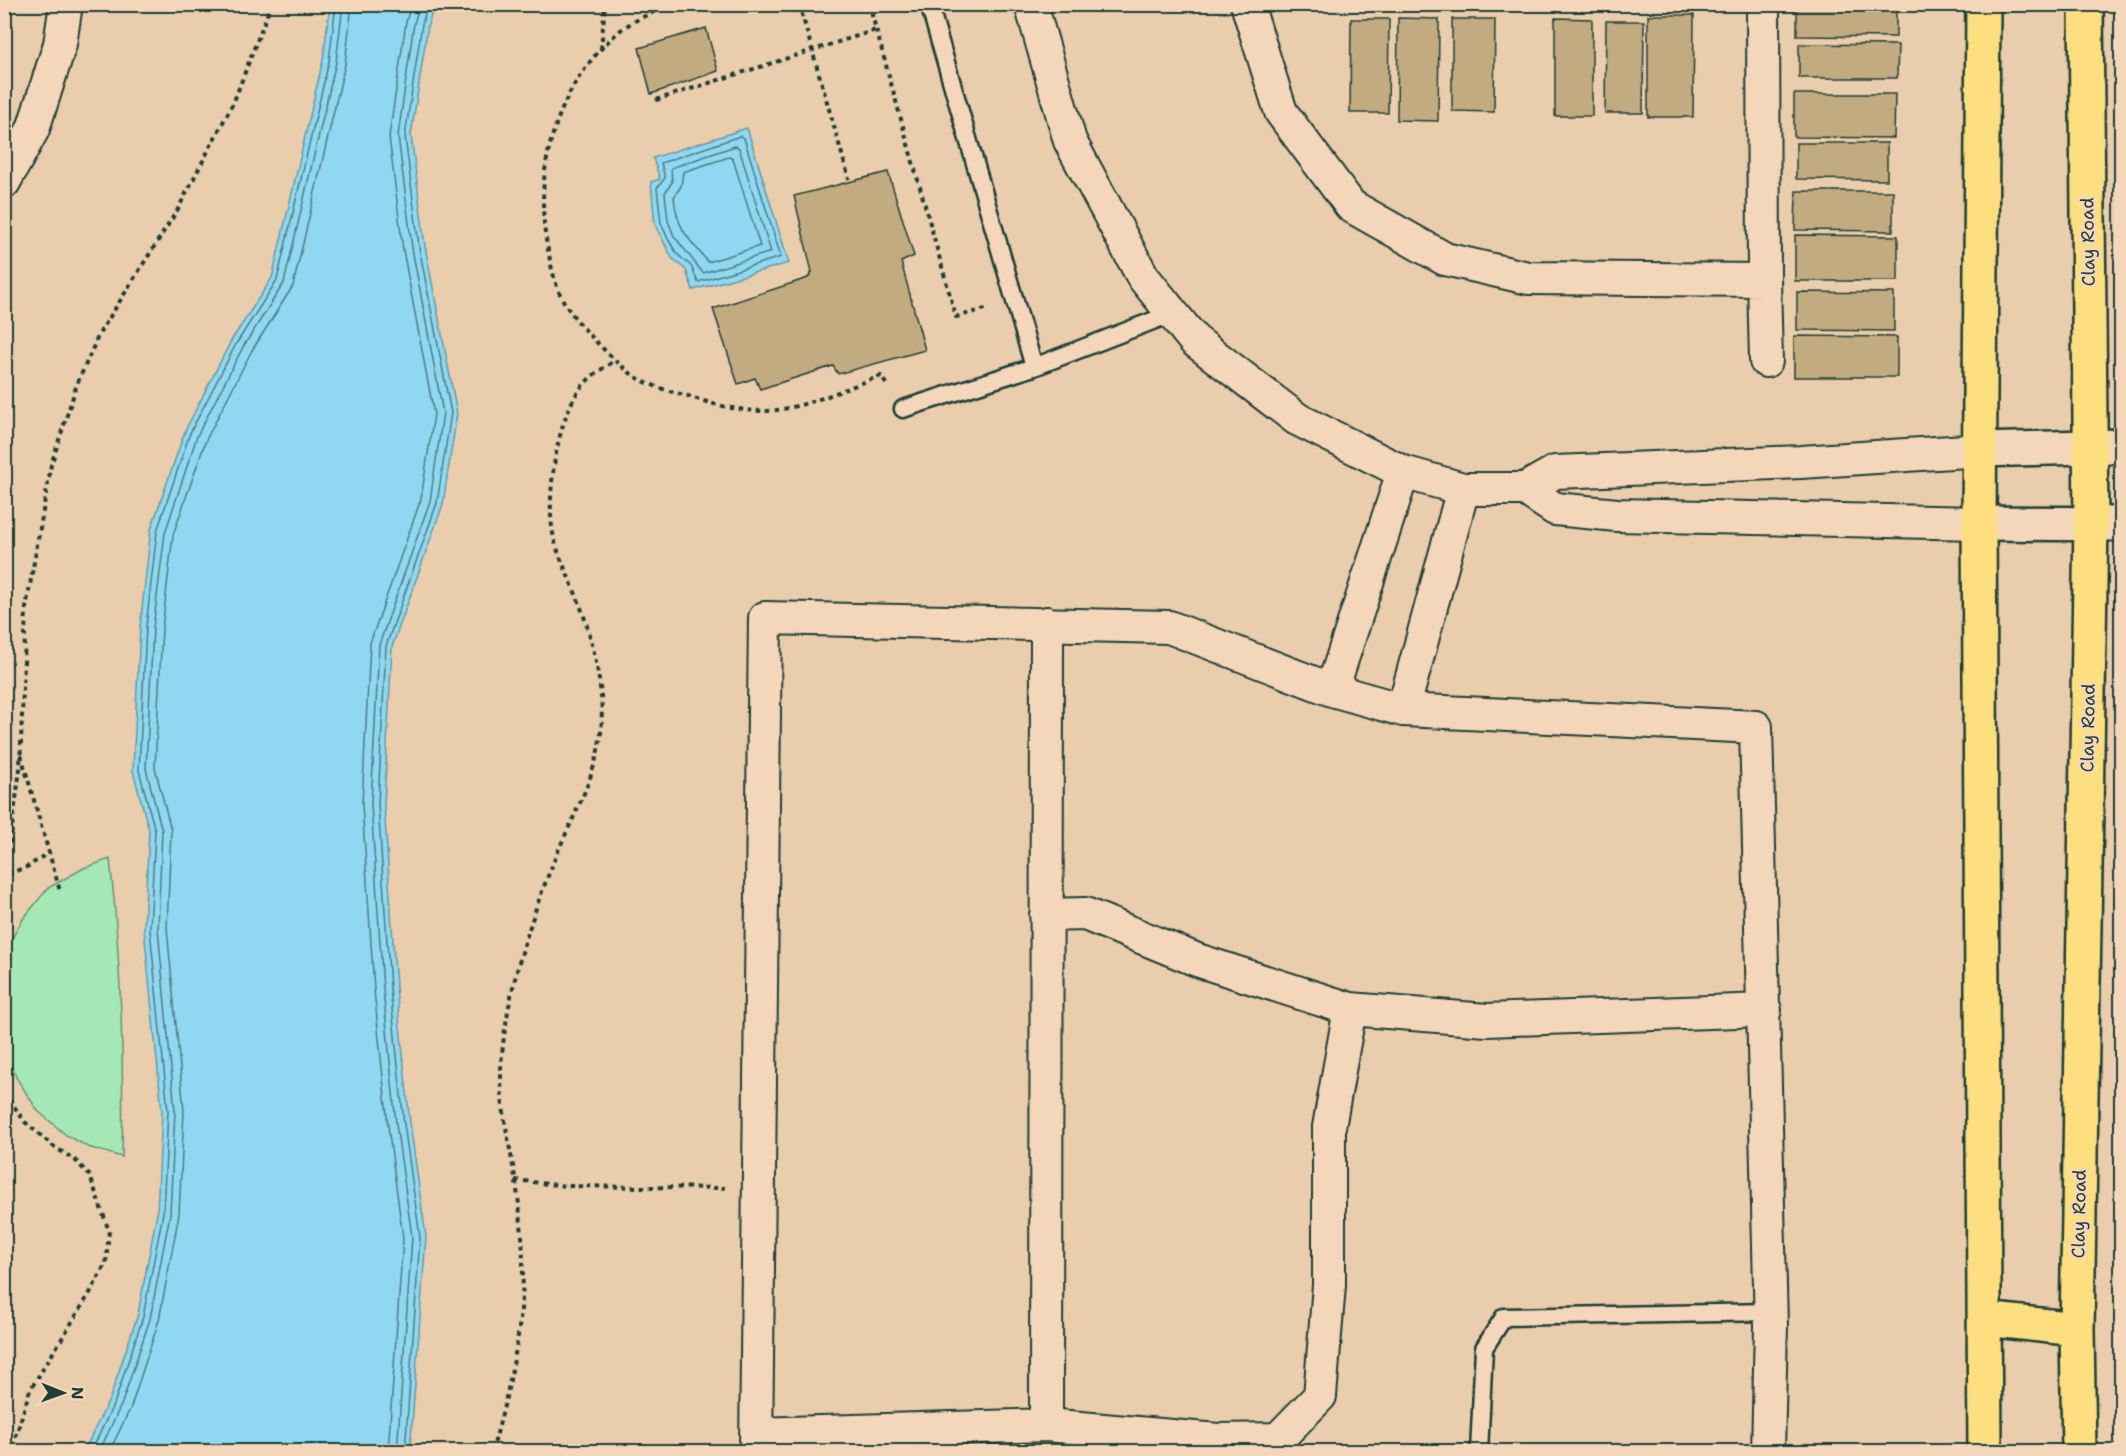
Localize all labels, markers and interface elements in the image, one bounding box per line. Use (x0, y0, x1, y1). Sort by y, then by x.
street label: Clay Road (2075, 197, 2101, 287)
street label: Clay Road (2075, 683, 2101, 773)
street label: Clay Road (2066, 1169, 2092, 1259)
north arrow (33, 1363, 93, 1423)
text: N (67, 1387, 88, 1400)

